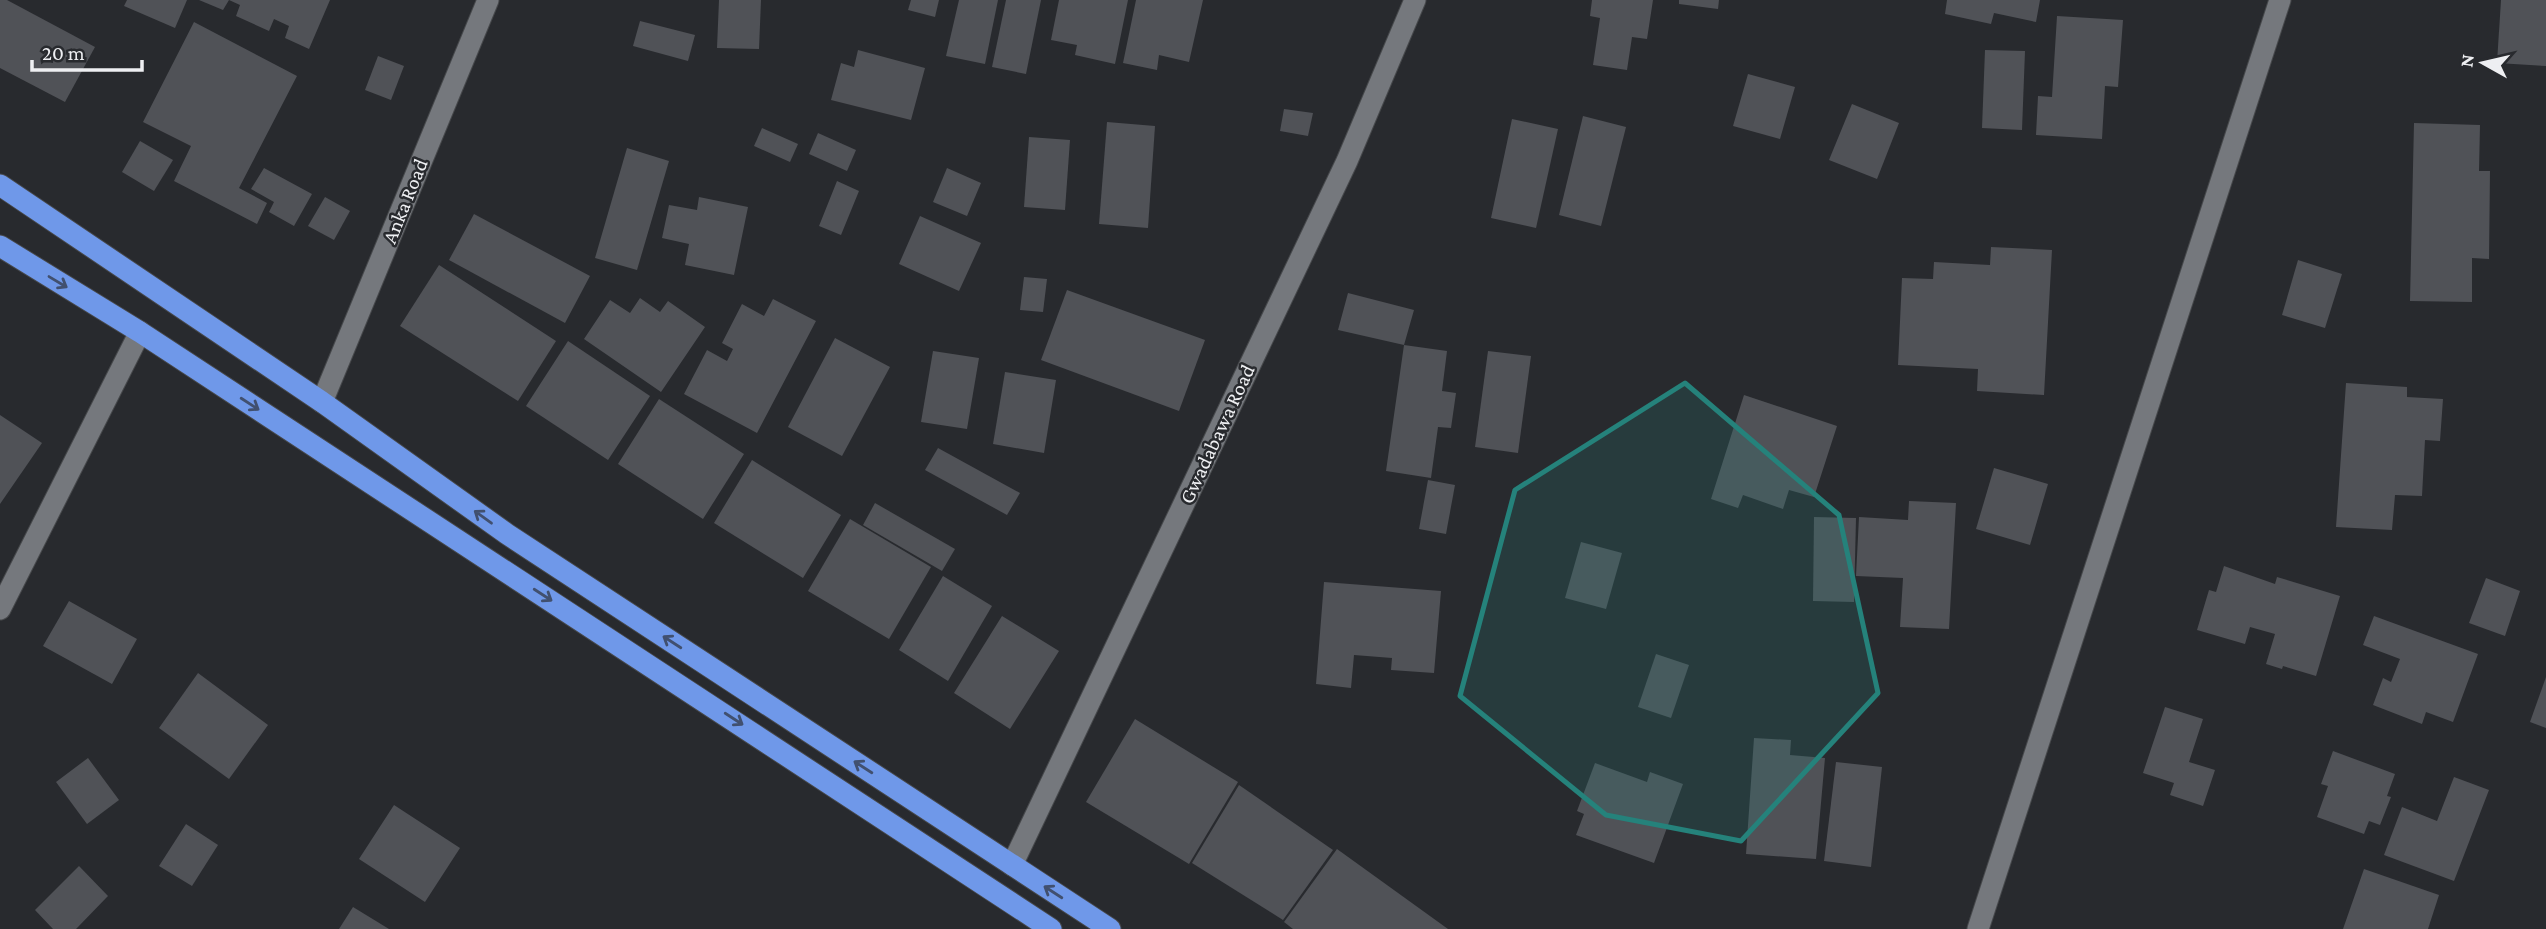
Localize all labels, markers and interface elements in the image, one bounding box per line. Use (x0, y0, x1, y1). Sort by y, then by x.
scale bar (32, 28, 142, 72)
north arrow (2448, 28, 2518, 98)
text: 20 m (42, 41, 85, 65)
text: N (2455, 53, 2478, 69)
street label: Anka Road (377, 155, 433, 247)
one-way arrow (47, 275, 67, 289)
street label: Gwadabawa Road (1174, 361, 1260, 507)
one-way arrow (240, 396, 259, 411)
one-way arrow (474, 510, 493, 524)
one-way arrow (533, 588, 552, 602)
one-way arrow (663, 635, 682, 650)
one-way arrow (723, 713, 743, 727)
one-way arrow (853, 760, 873, 774)
one-way arrow (1044, 884, 1063, 899)

